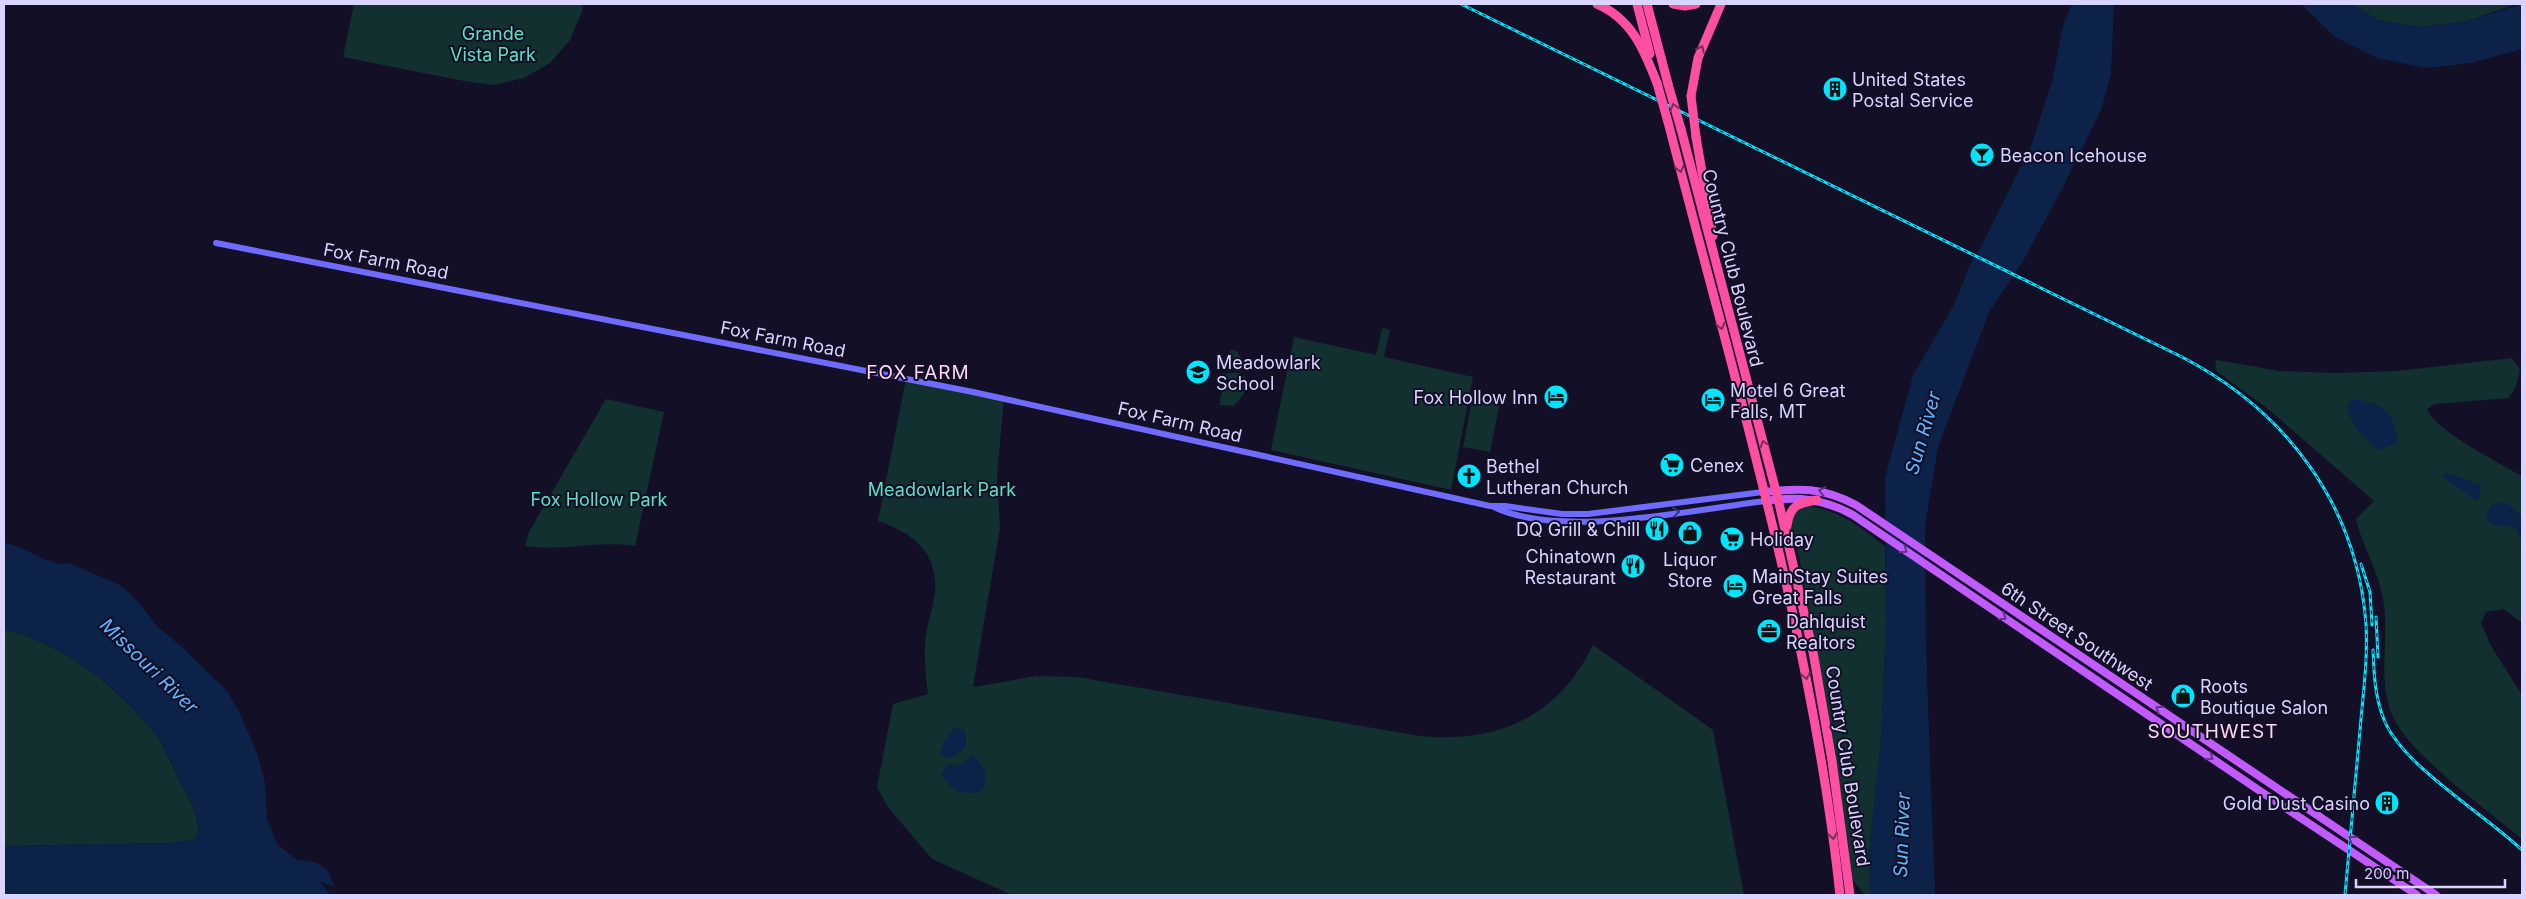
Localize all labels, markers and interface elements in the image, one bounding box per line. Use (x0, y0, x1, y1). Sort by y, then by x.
park label: Grande Vista Park (450, 23, 536, 65)
one-way arrow (1695, 45, 1706, 54)
place label: United States Postal Service (1852, 69, 1974, 111)
building icon: United States Postal Service (1822, 76, 1848, 102)
one-way arrow (1670, 103, 1680, 111)
bar icon: Beacon Icehouse (1969, 142, 1995, 168)
place label: Beacon Icehouse (2000, 145, 2147, 166)
one-way arrow (1675, 164, 1685, 172)
street label: Country Club Boulevard (1698, 167, 1768, 369)
street label: Fox Farm Road (322, 239, 450, 283)
street label: Fox Farm Road (719, 317, 847, 361)
one-way arrow (1715, 322, 1725, 330)
place label: Meadowlark School (1216, 352, 1321, 394)
school or university icon: Meadowlark School (1185, 359, 1211, 385)
district label: FOX FARM (866, 361, 970, 384)
place label: Motel 6 Great Falls, MT (1730, 380, 1846, 422)
hotel icon: Fox Hollow Inn (1543, 384, 1569, 410)
place label: Fox Hollow Inn (1414, 387, 1538, 408)
hotel icon: Motel 6 Great Falls, MT (1700, 387, 1726, 413)
water label: Sun River (1900, 388, 1946, 477)
street label: Fox Farm Road (1116, 398, 1244, 446)
one-way arrow (1759, 440, 1769, 448)
supermarket icon: Cenex (1659, 452, 1685, 478)
place label: Cenex (1690, 455, 1744, 476)
place label: Bethel Lutheran Church (1486, 456, 1628, 498)
church icon: Bethel Lutheran Church (1456, 463, 1482, 489)
park label: Meadowlark Park (868, 479, 1016, 500)
one-way arrow (1817, 486, 1826, 497)
park label: Fox Hollow Park (531, 489, 668, 510)
one-way arrow (1673, 507, 1681, 518)
restaurant icon: DQ Grill & Chill (1644, 516, 1670, 542)
place label: DQ Grill & Chill (1516, 519, 1640, 540)
shop icon: Liquor Store (1677, 520, 1703, 546)
supermarket icon: Holiday (1719, 526, 1745, 552)
place label: Holiday (1750, 529, 1814, 550)
one-way arrow (1898, 544, 1908, 553)
place label: Chinatown Restaurant (1525, 546, 1616, 588)
place label: Liquor Store (1663, 549, 1717, 591)
restaurant icon: Chinatown Restaurant (1620, 553, 1646, 579)
place label: MainStay Suites Great Falls (1752, 566, 1888, 608)
hotel icon: MainStay Suites Great Falls (1722, 573, 1748, 599)
street label: 6th Street Southwest (1997, 577, 2157, 695)
place label: Dahlquist Realtors (1786, 611, 1866, 653)
one-way arrow (1997, 611, 2007, 620)
water label: Missouri River (95, 614, 203, 719)
office icon: Dahlquist Realtors (1756, 618, 1782, 644)
street label: Country Club Boulevard (1822, 664, 1874, 868)
one-way arrow (1800, 672, 1811, 681)
place label: Roots Boutique Salon (2200, 676, 2328, 718)
shop icon: Roots Boutique Salon (2170, 683, 2196, 709)
one-way arrow (2155, 705, 2164, 715)
district label: SOUTHWEST (2148, 720, 2278, 743)
one-way arrow (2204, 751, 2214, 760)
building icon: Gold Dust Casino (2374, 790, 2400, 816)
water label: Sun River (1889, 791, 1915, 878)
place label: Gold Dust Casino (2223, 793, 2370, 814)
one-way arrow (1828, 832, 1838, 841)
one-way arrow (2348, 836, 2358, 845)
scale bar (2356, 856, 2505, 888)
text: 200 m (2364, 864, 2409, 883)

